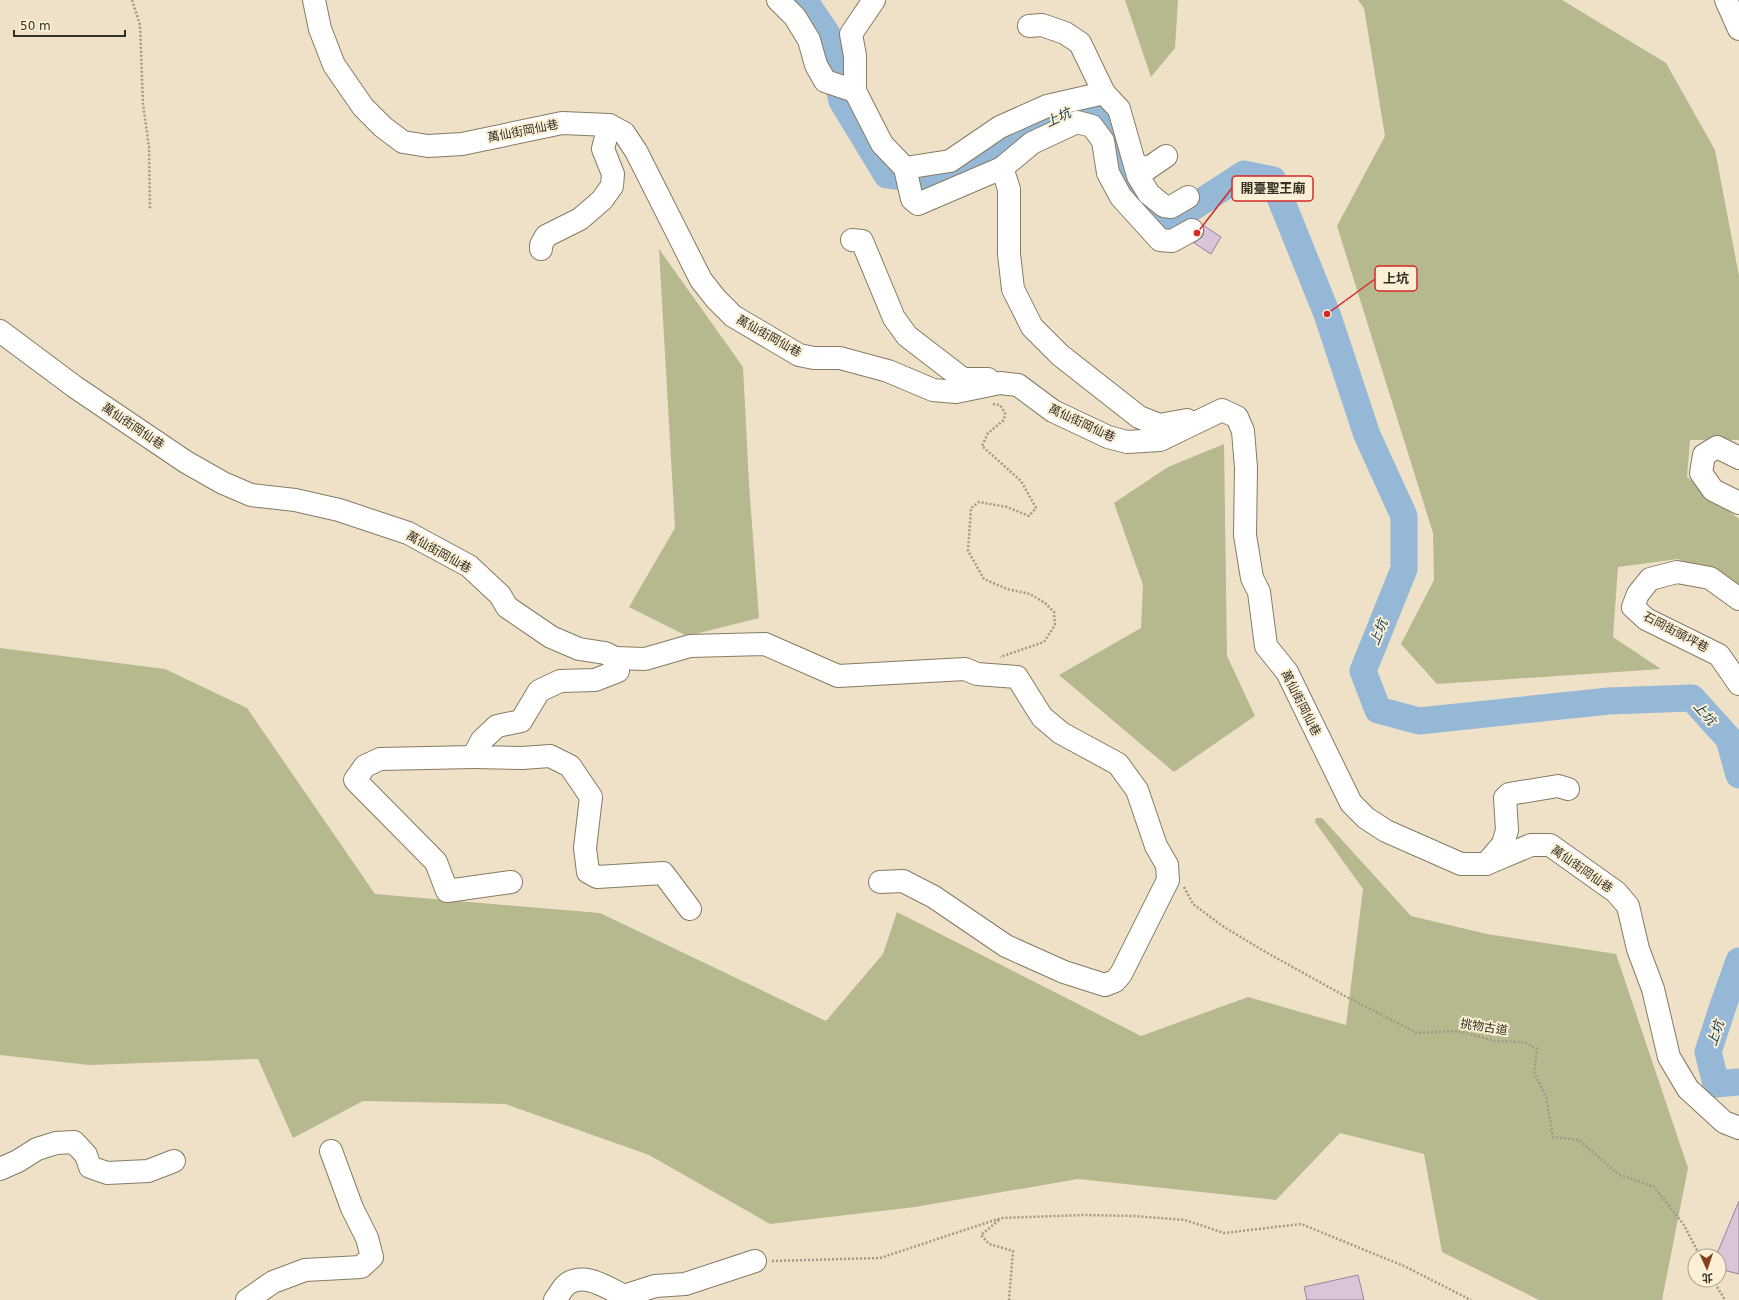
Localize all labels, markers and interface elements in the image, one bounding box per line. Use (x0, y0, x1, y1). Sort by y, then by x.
scale bar (14, 12, 125, 38)
text: 50 m (20, 19, 51, 33)
water label: 上坑 (1043, 104, 1075, 130)
street label: 萬仙街岡仙巷 (486, 117, 560, 145)
callout: 開臺聖王廟 (1232, 176, 1313, 201)
text: 開臺聖王廟 (1240, 181, 1306, 196)
callout: 上坑 (1375, 266, 1417, 291)
text: 上坑 (1383, 271, 1409, 286)
street label: 萬仙街岡仙巷 (734, 312, 804, 360)
street label: 萬仙街岡仙巷 (99, 400, 167, 452)
street label: 萬仙街岡仙巷 (1046, 401, 1118, 445)
street label: 萬仙街岡仙巷 (404, 528, 474, 576)
street label: 石岡街頭坪巷 (1641, 609, 1711, 655)
water label: 上坑 (1367, 615, 1391, 647)
street label: 萬仙街岡仙巷 (1278, 668, 1324, 738)
water label: 上坑 (1690, 699, 1720, 730)
street label: 萬仙街岡仙巷 (1548, 843, 1616, 895)
street label: 挑物古道 (1459, 1016, 1509, 1038)
water label: 上坑 (1704, 1017, 1727, 1048)
north arrow (1687, 1248, 1727, 1288)
text: 北 (1702, 1271, 1713, 1284)

